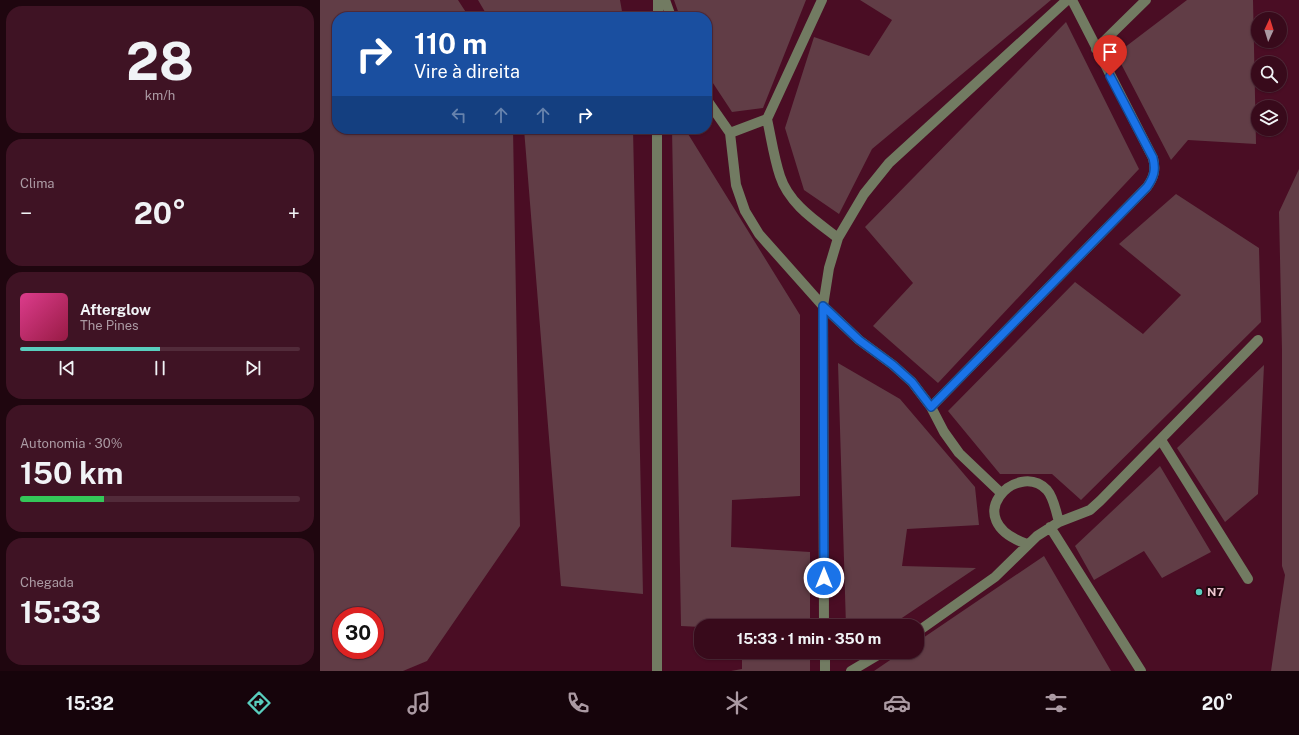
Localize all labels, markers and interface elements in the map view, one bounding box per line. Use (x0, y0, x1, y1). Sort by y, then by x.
north arrow (1251, 12, 1287, 48)
map controls (1251, 12, 1287, 136)
text: 110 m (414, 27, 487, 60)
icon: right (348, 28, 400, 80)
text: 28 (126, 31, 194, 92)
pin (1093, 35, 1127, 76)
icon: arrive (1099, 41, 1121, 63)
button: search (1251, 56, 1287, 92)
text: Vire à direita (414, 61, 520, 82)
text: km/h (145, 88, 175, 103)
button: layers (1251, 100, 1287, 136)
icon: left (448, 104, 470, 126)
icon: ahead (490, 104, 512, 126)
icon: ahead (532, 104, 554, 126)
icon: right (574, 104, 596, 126)
text: Clima (20, 176, 55, 191)
text: 20° (134, 195, 186, 231)
text: − (20, 200, 32, 226)
text: + (288, 200, 300, 226)
text: Afterglow (80, 301, 151, 318)
text: The Pines (80, 318, 139, 333)
icon: previous (56, 357, 78, 379)
icon: pause (149, 357, 171, 379)
icon: next (242, 357, 264, 379)
text: Autonomia · 30% (20, 436, 122, 451)
text: 150 km (20, 455, 123, 491)
position arrow (803, 557, 845, 599)
text: Chegada (20, 575, 74, 590)
place label: N7 (1207, 585, 1224, 599)
marker: N7 (1194, 587, 1204, 597)
text: 15:33 (20, 594, 101, 630)
speed limit sign: 30 (332, 607, 384, 659)
text: 15:33 · 1 min · 350 m (737, 630, 881, 647)
icon: directions (245, 689, 273, 717)
icon: music (405, 689, 433, 717)
icon: phone (564, 689, 592, 717)
icon: climate (723, 689, 751, 717)
icon: car (883, 689, 911, 717)
icon: filters (1042, 689, 1070, 717)
text: 15:32 (66, 693, 114, 714)
text: 20° (1202, 693, 1233, 714)

